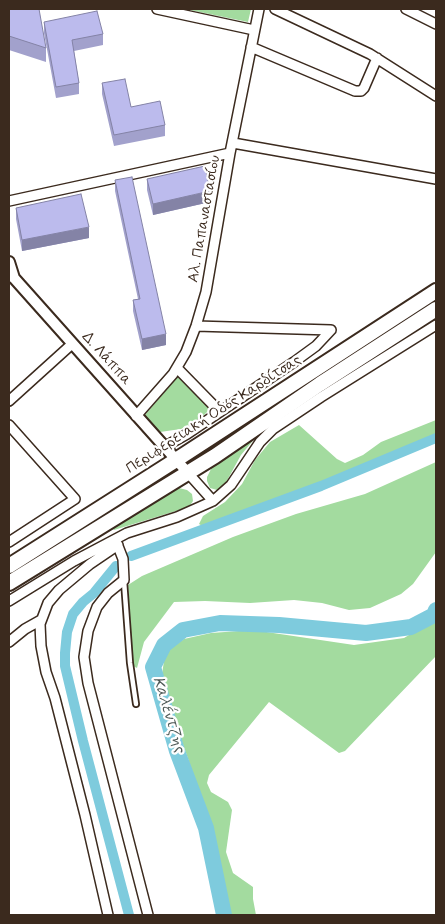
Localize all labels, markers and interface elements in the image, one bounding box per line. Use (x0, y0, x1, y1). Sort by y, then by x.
street label: Αλ. Παπαναστασίου (185, 154, 225, 284)
street label: Δ. Λάππα (77, 329, 135, 389)
street label: Περιφερειακή Οδός Καρδίτσας (123, 352, 305, 478)
water label: Καλέντζης (147, 675, 189, 755)

